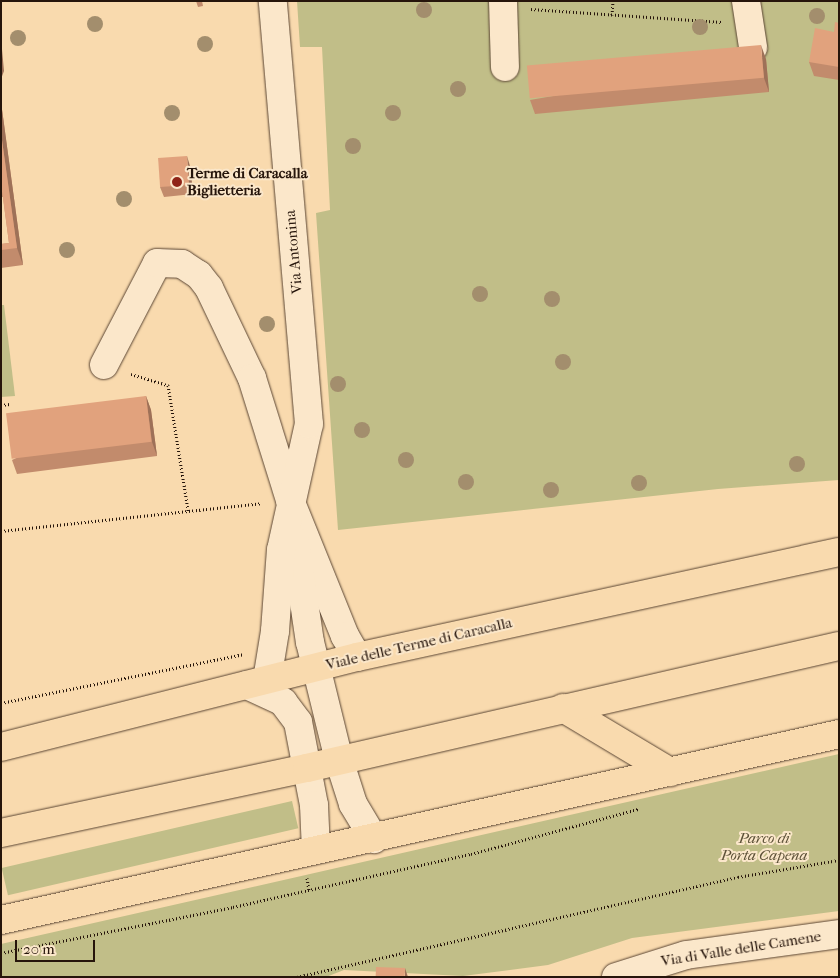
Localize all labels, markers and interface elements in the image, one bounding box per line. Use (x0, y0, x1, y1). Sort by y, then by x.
place label: Terme di Caracalla Biglietteria (187, 164, 308, 199)
marker: Terme di Caracalla Biglietteria (171, 176, 183, 188)
street label: Via Antonina (281, 209, 307, 295)
street label: Viale delle Terme di Caracalla (324, 614, 514, 674)
park label: Parco di Porta Capena (721, 829, 807, 864)
street label: Via di Valle delle Camene (660, 927, 822, 971)
scale bar (18, 930, 98, 962)
text: 20 m (23, 940, 55, 958)

